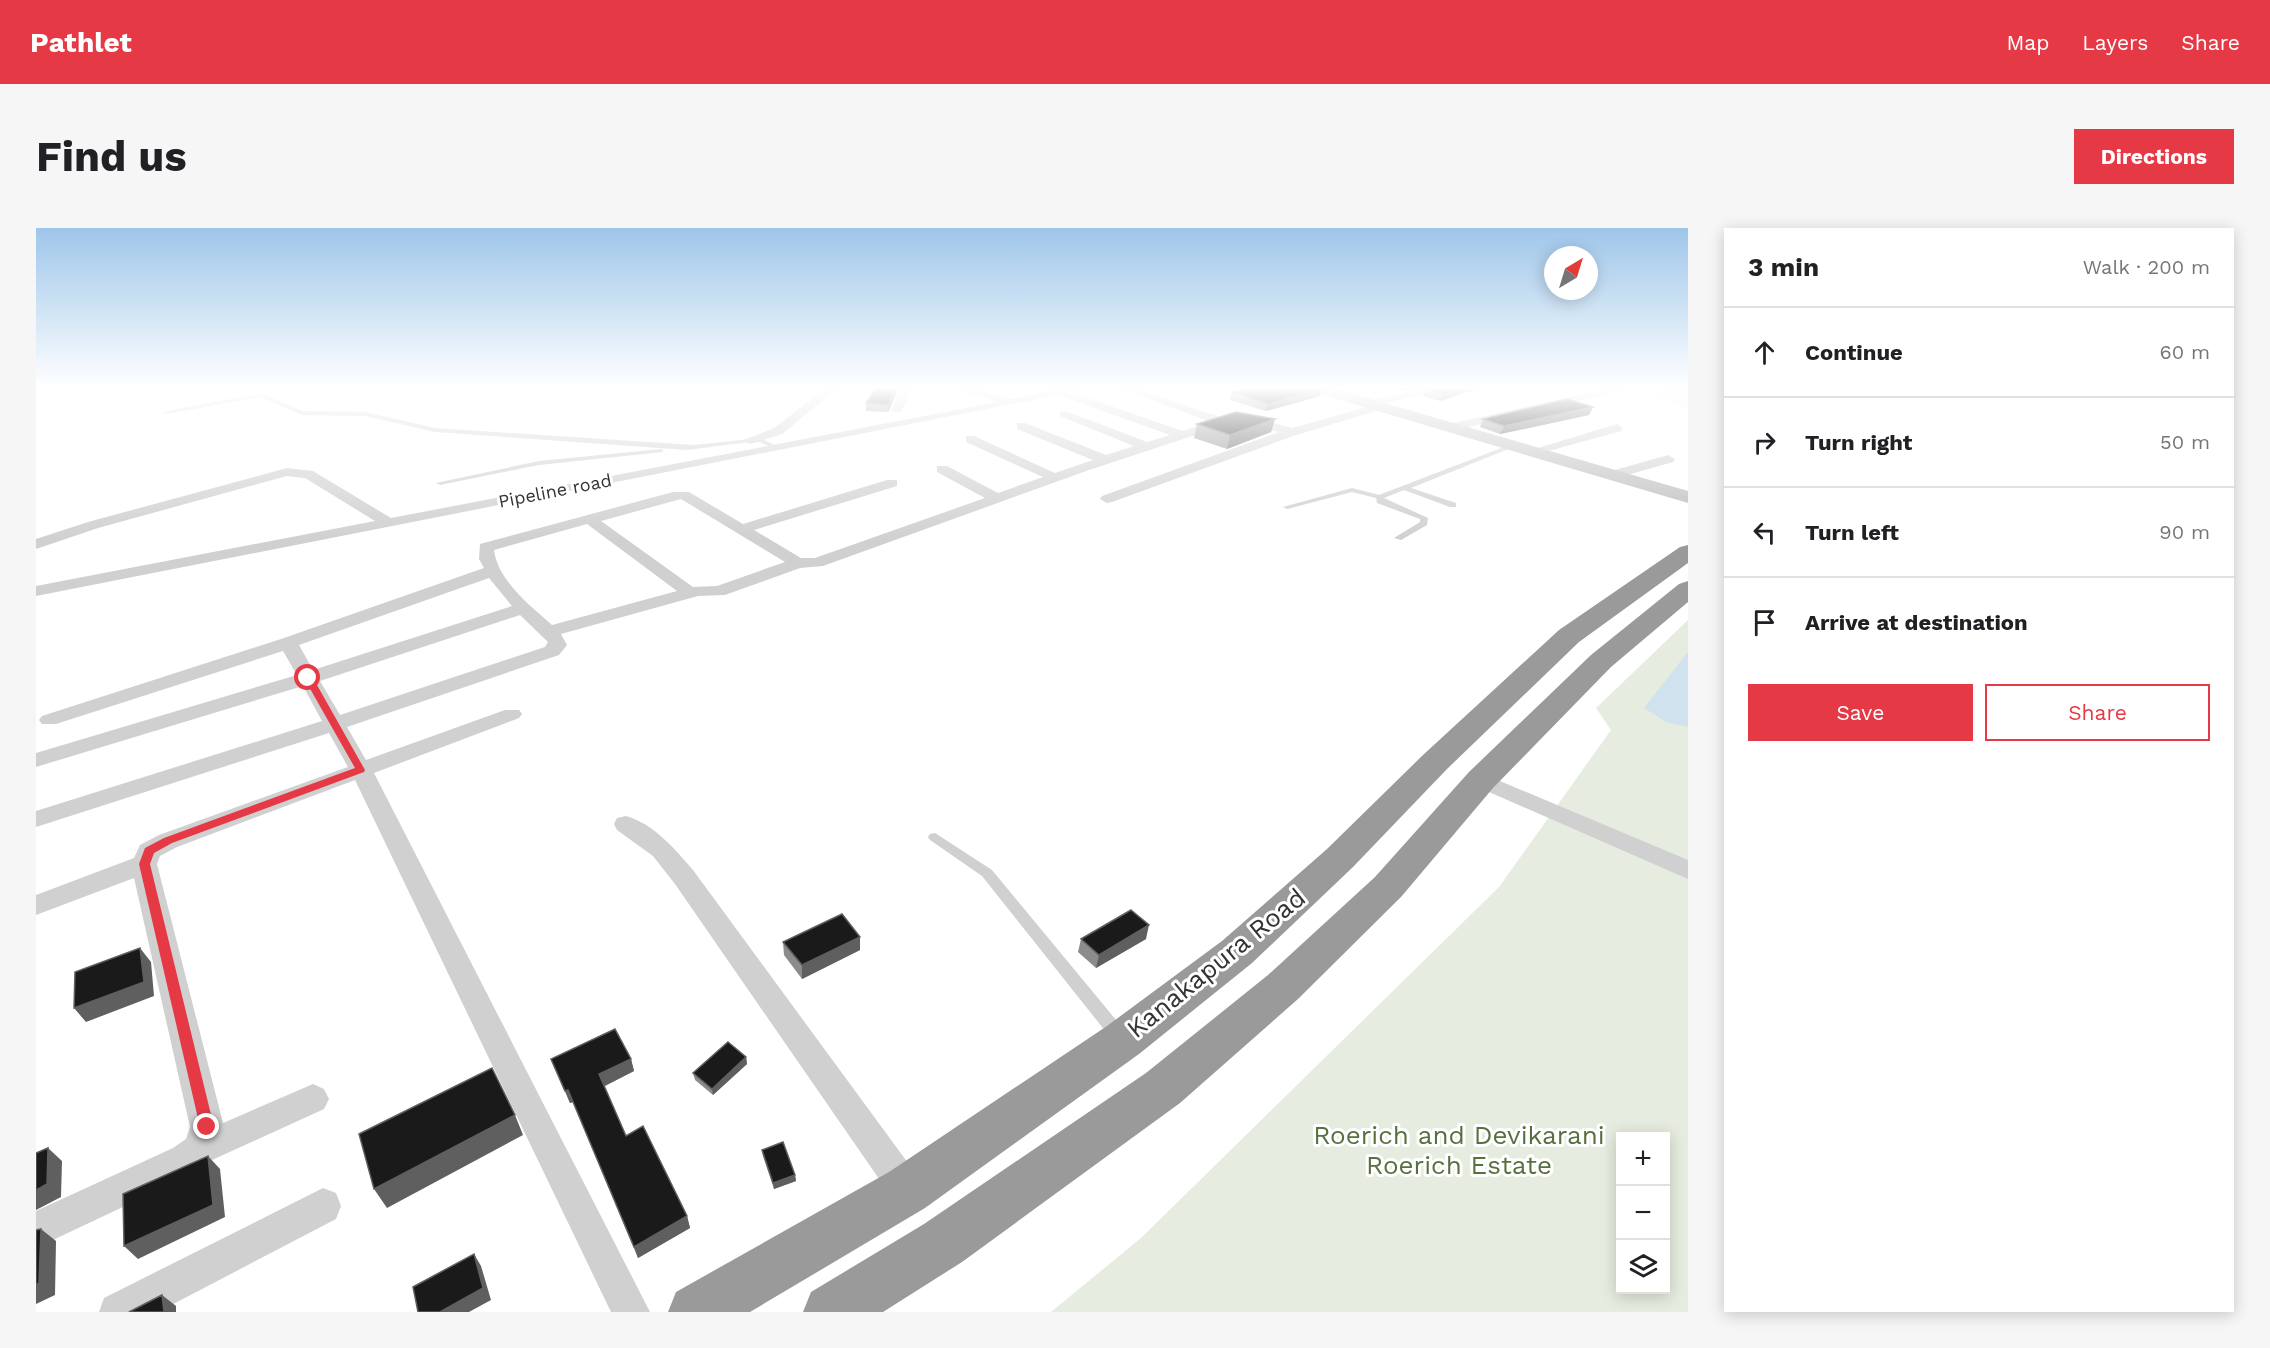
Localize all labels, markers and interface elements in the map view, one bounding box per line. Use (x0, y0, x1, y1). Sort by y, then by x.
text: Pathlet (30, 26, 132, 59)
text: Map (2006, 30, 2049, 55)
text: Layers (2082, 30, 2148, 55)
text: Share (2181, 30, 2240, 55)
button: Directions (2074, 129, 2234, 184)
text: Find us (36, 132, 187, 181)
north arrow (1544, 246, 1598, 300)
text: 3 min (1748, 252, 1819, 282)
text: Walk · 200 m (2083, 255, 2210, 279)
icon: ahead (1748, 336, 1781, 369)
text: Continue (1805, 340, 1903, 365)
text: 60 m (2160, 340, 2210, 364)
icon: right (1748, 426, 1781, 459)
text: Turn right (1805, 430, 1912, 455)
text: 50 m (2160, 430, 2210, 454)
street label: Pipeline road (497, 469, 613, 512)
icon: left (1748, 516, 1781, 549)
text: Turn left (1805, 520, 1899, 545)
text: 90 m (2159, 520, 2210, 544)
icon: arrive (1748, 606, 1781, 639)
text: Arrive at destination (1805, 610, 2028, 635)
route start (294, 664, 320, 690)
button: Save (1748, 684, 1973, 741)
button: Share (1985, 684, 2210, 741)
street label: Kanakapura Road (1121, 882, 1311, 1044)
route end (193, 1113, 219, 1139)
park label: Roerich and Devikarani Roerich Estate (1313, 1120, 1605, 1180)
map controls (1616, 1132, 1670, 1294)
button: + (1616, 1132, 1670, 1186)
button: − (1616, 1186, 1670, 1240)
button: layers (1616, 1240, 1670, 1294)

